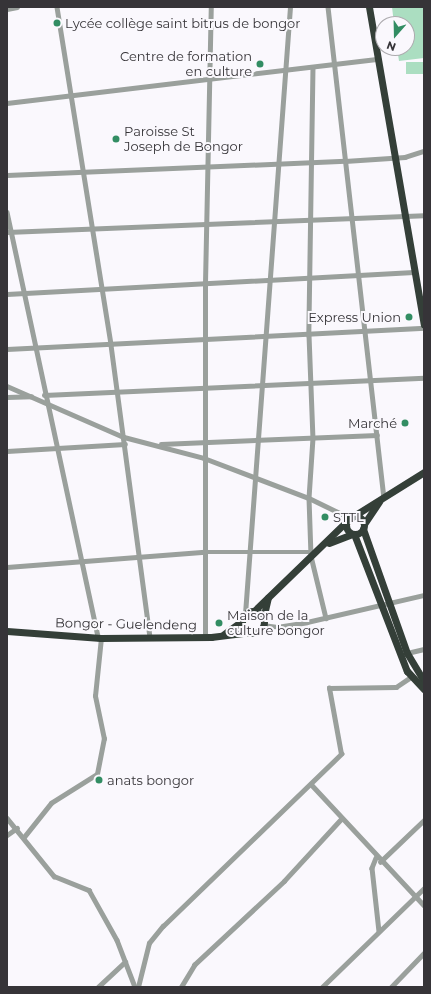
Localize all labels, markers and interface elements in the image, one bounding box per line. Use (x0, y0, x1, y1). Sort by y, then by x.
place label: Lycée collège saint bitrus de bongor (65, 15, 300, 31)
north arrow (375, 16, 415, 56)
marker: Lycée collège saint bitrus de bongor (52, 18, 62, 28)
text: N (385, 38, 398, 54)
place label: Centre de formation en culture (120, 49, 252, 80)
marker: Centre de formation en culture (255, 59, 265, 69)
place label: Paroisse St Joseph de Bongor (124, 124, 243, 155)
marker: Paroisse St Joseph de Bongor (111, 134, 121, 144)
place label: Express Union (308, 309, 401, 325)
marker: Express Union (404, 312, 414, 322)
place label: Marché (348, 415, 397, 431)
marker: Marché (400, 418, 410, 428)
place label: STTL (333, 509, 364, 525)
marker: STTL (320, 512, 330, 522)
place label: Maison de la culture bongor (227, 608, 325, 639)
street label: Bongor - Guelendeng (55, 615, 197, 633)
marker: Maison de la culture bongor (214, 618, 224, 628)
place label: anats bongor (107, 772, 194, 788)
marker: anats bongor (94, 775, 104, 785)

